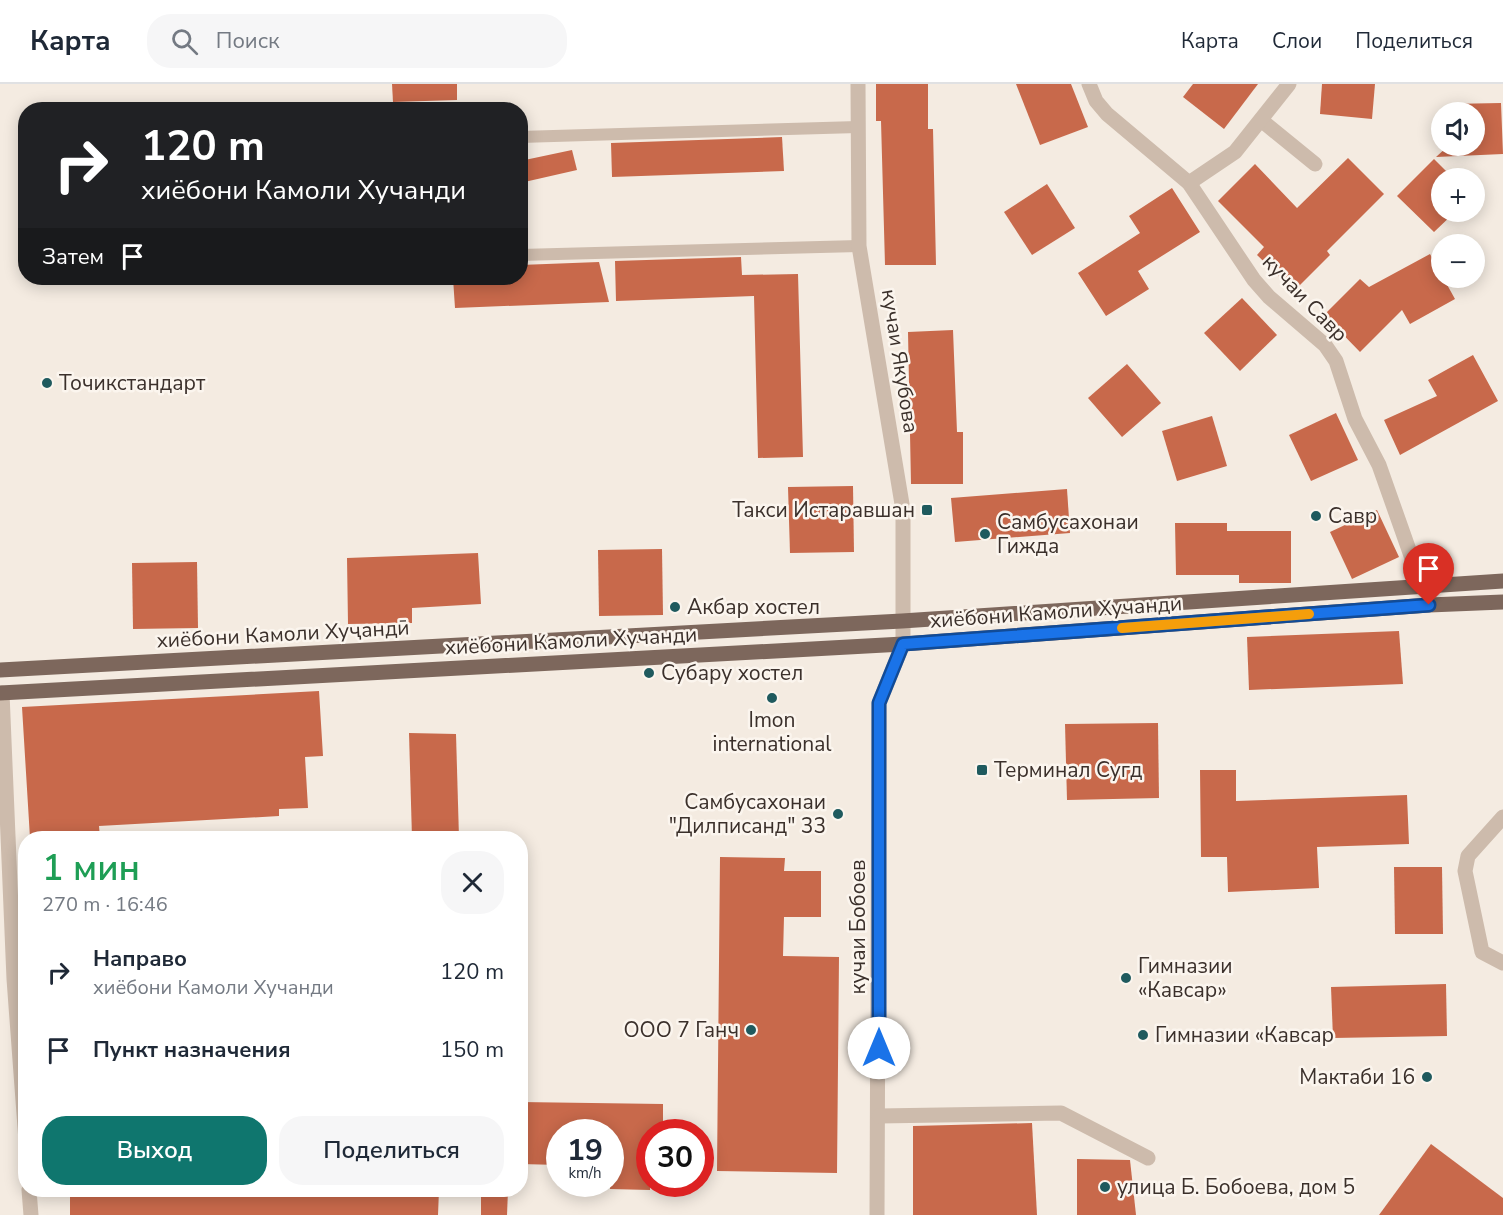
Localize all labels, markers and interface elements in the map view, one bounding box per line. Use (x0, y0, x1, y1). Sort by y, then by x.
search box (147, 14, 567, 68)
text: Карта (30, 22, 111, 60)
icon: search (168, 25, 201, 58)
text: Поиск (216, 26, 280, 56)
text: Карта (1181, 27, 1239, 55)
text: Слои (1272, 27, 1322, 55)
text: Поделиться (1355, 27, 1473, 55)
map controls (1431, 102, 1485, 288)
button: sound (1431, 102, 1485, 156)
text: 120 m (141, 118, 265, 175)
icon: right (42, 126, 120, 204)
button: + (1431, 168, 1485, 222)
text: хиёбони Камоли Хучанди (141, 172, 466, 209)
button: − (1431, 234, 1485, 288)
icon: arrive (116, 240, 149, 273)
text: Затем (42, 242, 104, 272)
street label: кучаи Савр (1256, 248, 1354, 348)
street label: кучаи Якубова (875, 287, 925, 435)
place label: Точикстандарт (59, 369, 206, 397)
marker: Точикстандарт (40, 376, 54, 390)
place label: Такси Истаравшан (732, 496, 915, 524)
place label: Савр (1328, 502, 1377, 530)
marker: Такси Истаравшан (920, 503, 934, 517)
place label: Самбусахонаи Гижда (997, 508, 1139, 560)
marker: Савр (1309, 509, 1323, 523)
marker: Самбусахонаи Гижда (978, 527, 992, 541)
pin (1403, 543, 1454, 605)
icon: arrive (1412, 552, 1445, 585)
street label: хиёбони Камоли Хучанди (929, 589, 1183, 635)
place label: Акбар хостел (687, 593, 820, 621)
marker: Акбар хостел (668, 600, 682, 614)
street label: хиёбони Камоли Хуҷандӣ (156, 613, 410, 655)
street label: хиёбони Камоли Хучанди (444, 620, 698, 662)
place label: Субару хостел (661, 659, 803, 687)
marker: Субару хостел (642, 666, 656, 680)
marker: Imon international (765, 691, 779, 705)
place label: Imon international (713, 706, 832, 758)
place label: Терминал Сугд (994, 756, 1142, 784)
marker: Терминал Сугд (975, 763, 989, 777)
place label: Самбусахонаи "Дилписанд" 33 (669, 788, 826, 840)
marker: Самбусахонаи "Дилписанд" 33 (831, 807, 845, 821)
text: 1 мин (42, 844, 140, 893)
button: close (441, 851, 504, 914)
street label: кучаи Бобоев (844, 859, 872, 995)
text: 270 m · 16:46 (42, 891, 168, 918)
text: Направо (93, 944, 187, 974)
place label: Гимназии «Кавсар» (1138, 952, 1232, 1004)
icon: right (42, 956, 75, 989)
text: 120 m (440, 957, 504, 987)
marker: Гимназии «Кавсар» (1119, 971, 1133, 985)
text: хиёбони Камоли Хучанди (93, 974, 334, 1001)
place label: ООО 7 Ганч (624, 1016, 739, 1044)
position arrow (847, 1016, 911, 1080)
place label: Гимназии «Кавсар (1155, 1021, 1334, 1049)
marker: ООО 7 Ганч (744, 1023, 758, 1037)
marker: Гимназии «Кавсар (1136, 1028, 1150, 1042)
icon: arrive (42, 1034, 75, 1067)
text: Пункт назначения (93, 1035, 291, 1065)
text: 150 m (440, 1035, 504, 1065)
place label: Мактаби 16 (1299, 1063, 1415, 1091)
marker: Мактаби 16 (1420, 1070, 1434, 1084)
button: Выход (42, 1116, 267, 1185)
button: Поделиться (279, 1116, 504, 1185)
speed limit sign: 30 (636, 1119, 714, 1197)
text: 19 (567, 1130, 603, 1171)
text: km/h (568, 1163, 602, 1183)
place label: улица Б. Бобоева, дом 5 (1117, 1173, 1355, 1201)
marker: улица Б. Бобоева, дом 5 (1098, 1180, 1112, 1194)

